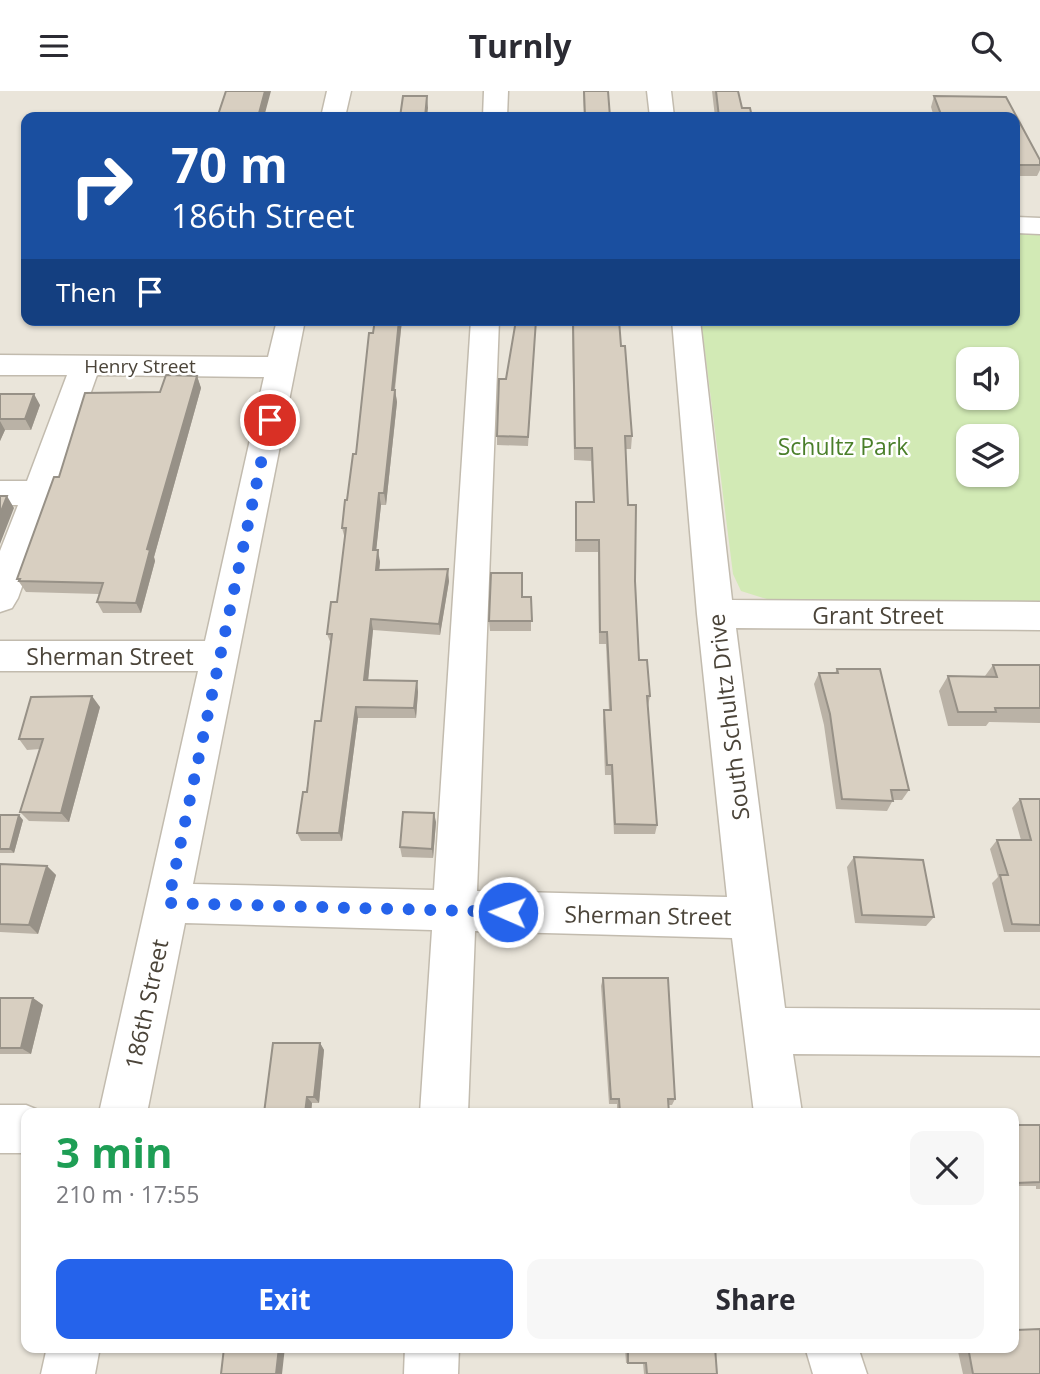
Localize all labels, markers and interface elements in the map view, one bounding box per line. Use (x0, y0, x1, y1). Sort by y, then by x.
text: Turnly (468, 24, 572, 67)
icon: menu (35, 27, 73, 65)
icon: search (967, 27, 1005, 65)
text: 70 m (171, 131, 288, 197)
icon: right (56, 140, 147, 231)
text: 186th Street (171, 194, 355, 237)
icon: arrive (131, 273, 169, 311)
text: Then (56, 274, 117, 310)
map controls (956, 347, 1019, 487)
button: sound (956, 347, 1019, 410)
street label: Henry Street (84, 353, 196, 379)
pin (240, 390, 300, 450)
icon: arrive (251, 401, 289, 439)
button: layers (956, 424, 1019, 487)
park label: Schultz Park (778, 430, 908, 462)
street label: Grant Street (812, 599, 944, 631)
street label: South Schultz Drive (699, 612, 757, 822)
street label: Sherman Street (26, 640, 194, 672)
position arrow (471, 875, 545, 949)
street label: Sherman Street (564, 898, 732, 932)
street label: 186th Street (117, 936, 175, 1072)
text: 3 min (56, 1123, 173, 1180)
button: close (910, 1131, 984, 1205)
text: 210 m · 17:55 (56, 1178, 199, 1210)
button: Exit (56, 1259, 513, 1339)
button: Share (527, 1259, 984, 1339)

